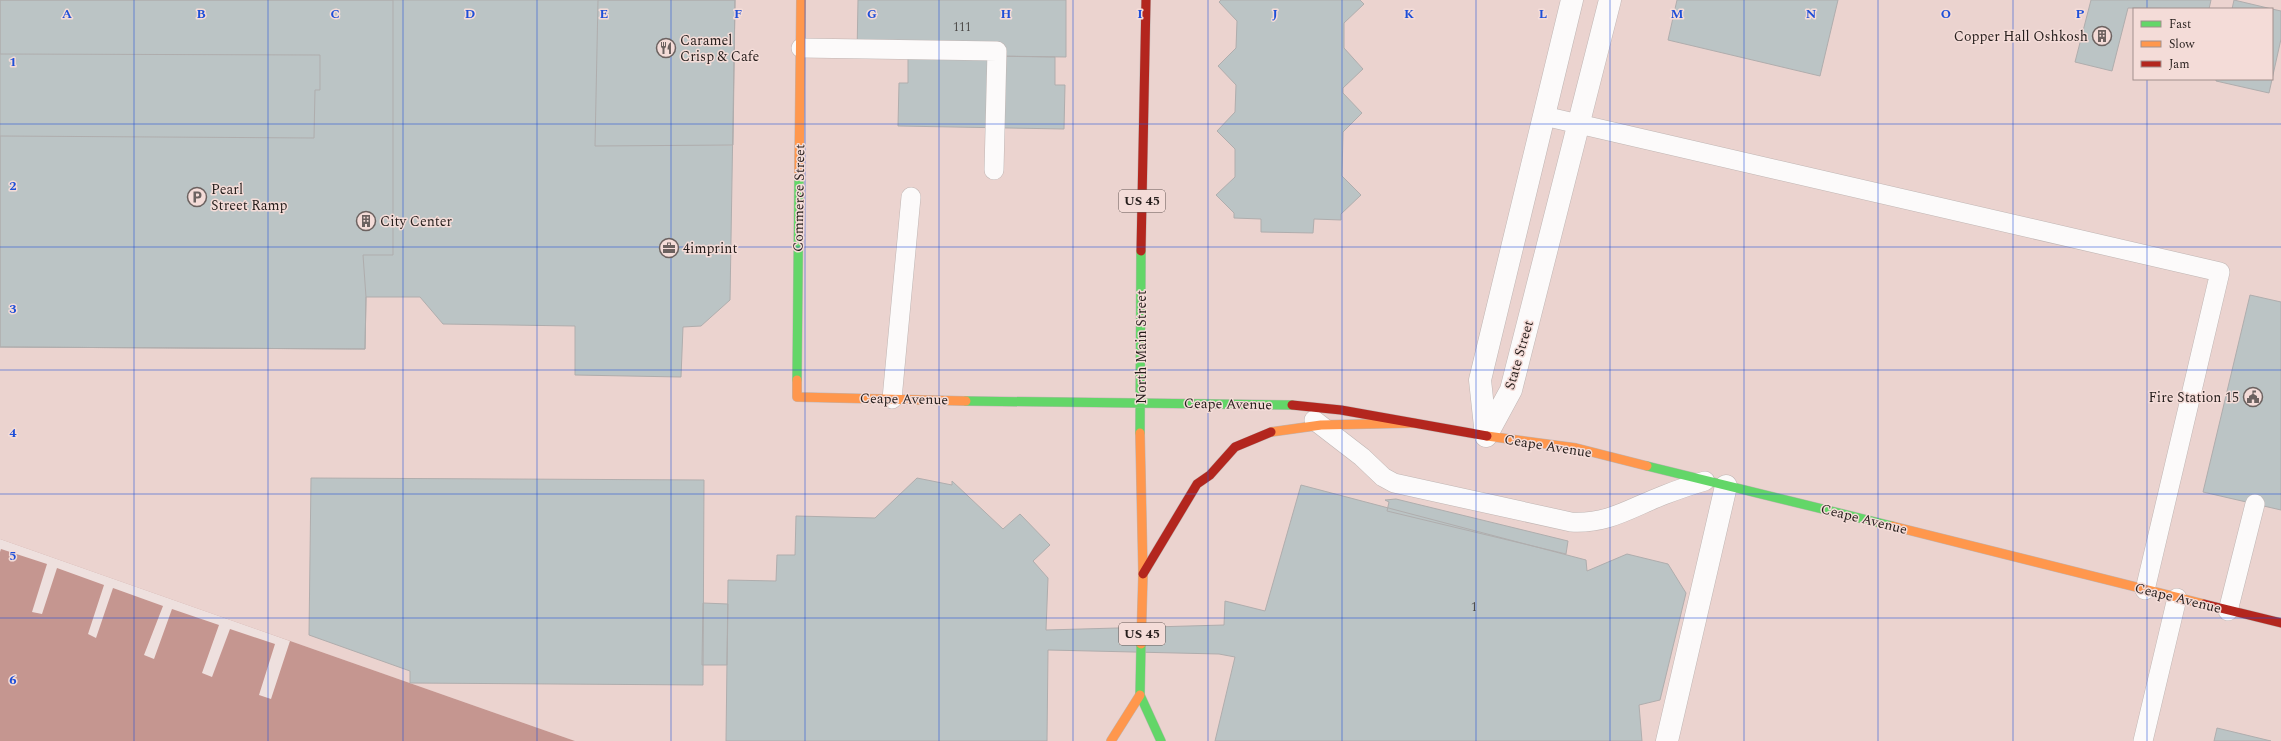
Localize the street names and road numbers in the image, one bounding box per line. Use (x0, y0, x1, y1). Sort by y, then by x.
street label: Commerce Street (788, 144, 810, 252)
road number: US 45 (1119, 190, 1165, 212)
street label: North Main Street (1131, 290, 1152, 404)
street label: State Street (1499, 318, 1539, 392)
street label: Ceape Avenue (860, 388, 949, 410)
street label: Ceape Avenue (1184, 393, 1273, 415)
street label: Ceape Avenue (1503, 429, 1593, 463)
street label: Ceape Avenue (1819, 498, 1910, 540)
street label: Ceape Avenue (2133, 577, 2224, 619)
road number: US 45 (1119, 623, 1165, 645)

